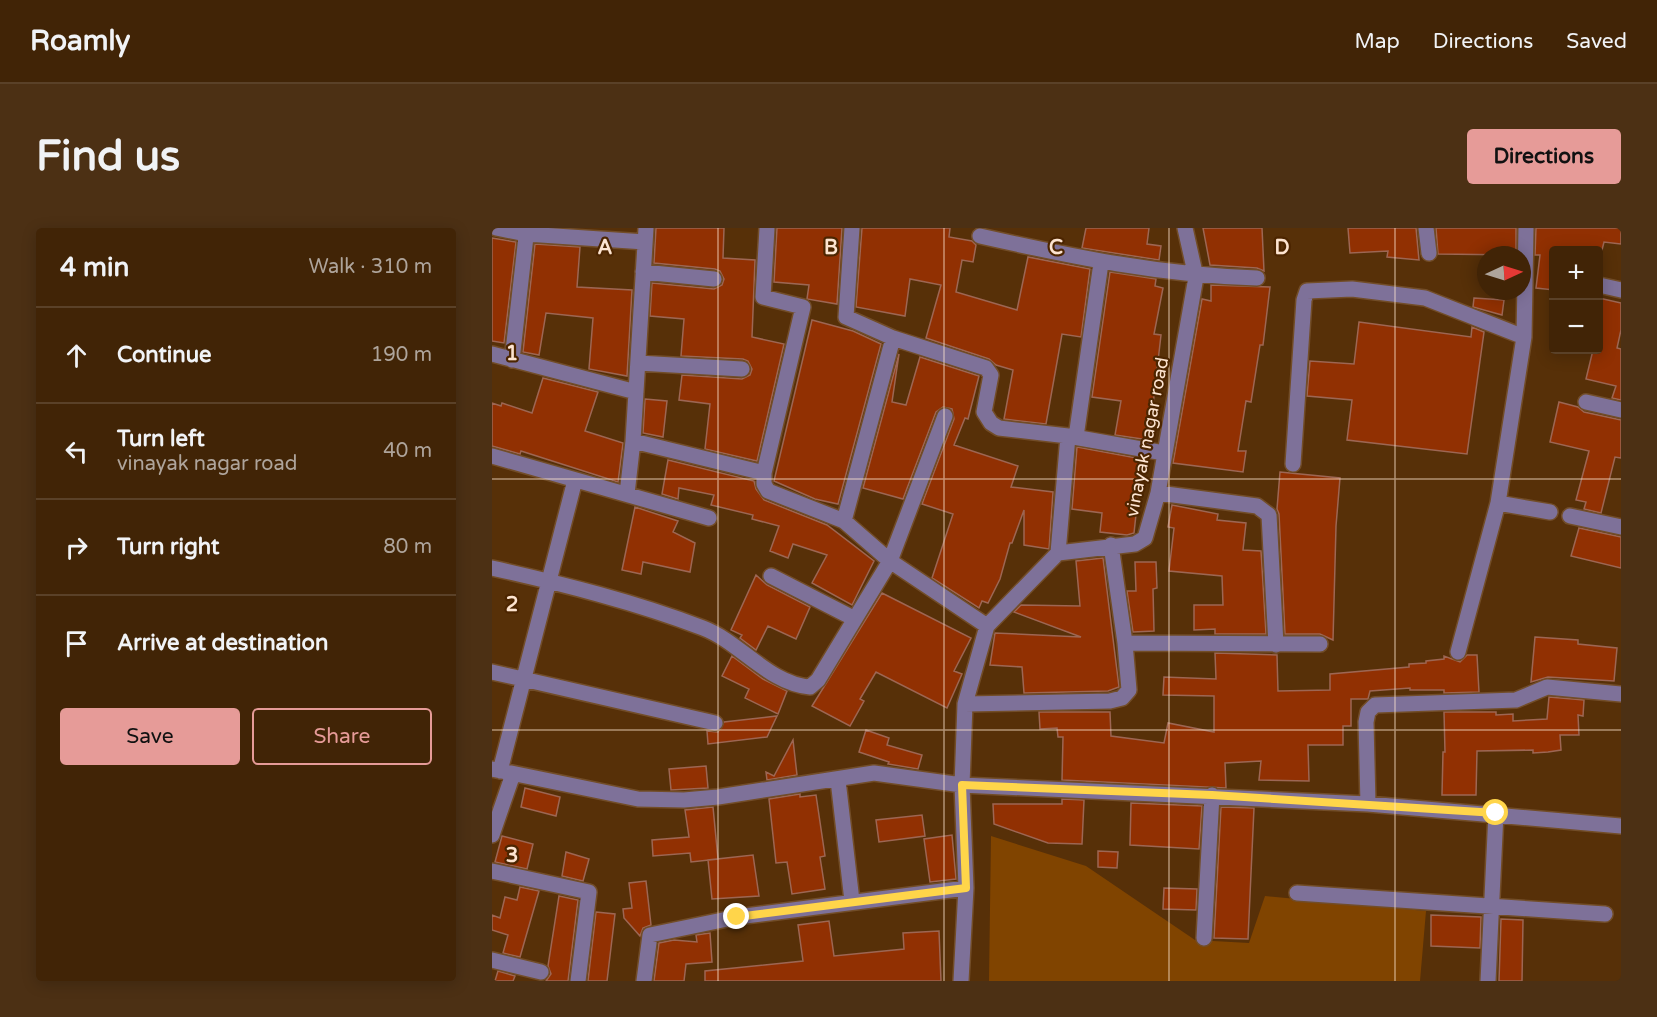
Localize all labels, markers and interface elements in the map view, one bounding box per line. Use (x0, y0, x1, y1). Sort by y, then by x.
text: Roamly (30, 24, 130, 58)
text: Map (1354, 29, 1400, 54)
text: Directions (1433, 29, 1533, 54)
text: Saved (1566, 29, 1627, 54)
button: Directions (1467, 129, 1621, 184)
text: Find us (36, 131, 180, 182)
text: A (598, 236, 613, 260)
text: B (824, 236, 838, 260)
text: C (1049, 236, 1063, 260)
text: D (1274, 236, 1290, 260)
north arrow (1477, 246, 1531, 300)
map controls (1549, 246, 1603, 354)
button: + (1549, 246, 1603, 300)
text: 4 min (60, 252, 129, 283)
text: Walk · 310 m (309, 255, 432, 279)
button: − (1549, 300, 1603, 354)
icon: ahead (60, 339, 93, 372)
text: Continue (117, 342, 212, 368)
text: 1 (506, 342, 518, 366)
text: 190 m (371, 343, 432, 367)
street label: vinayak nagar road (1121, 355, 1173, 519)
text: Turn left (117, 426, 205, 452)
icon: left (60, 435, 93, 468)
text: 40 m (383, 439, 432, 463)
text: vinayak nagar road (117, 452, 297, 476)
icon: right (60, 531, 93, 564)
text: Turn right (117, 534, 219, 560)
text: 80 m (383, 535, 432, 559)
text: 2 (506, 593, 518, 617)
icon: arrive (60, 627, 93, 660)
text: Arrive at destination (117, 630, 328, 656)
button: Save (60, 708, 240, 765)
button: Share (252, 708, 432, 765)
route start (1482, 799, 1508, 825)
text: 3 (506, 844, 518, 868)
route end (723, 903, 749, 929)

